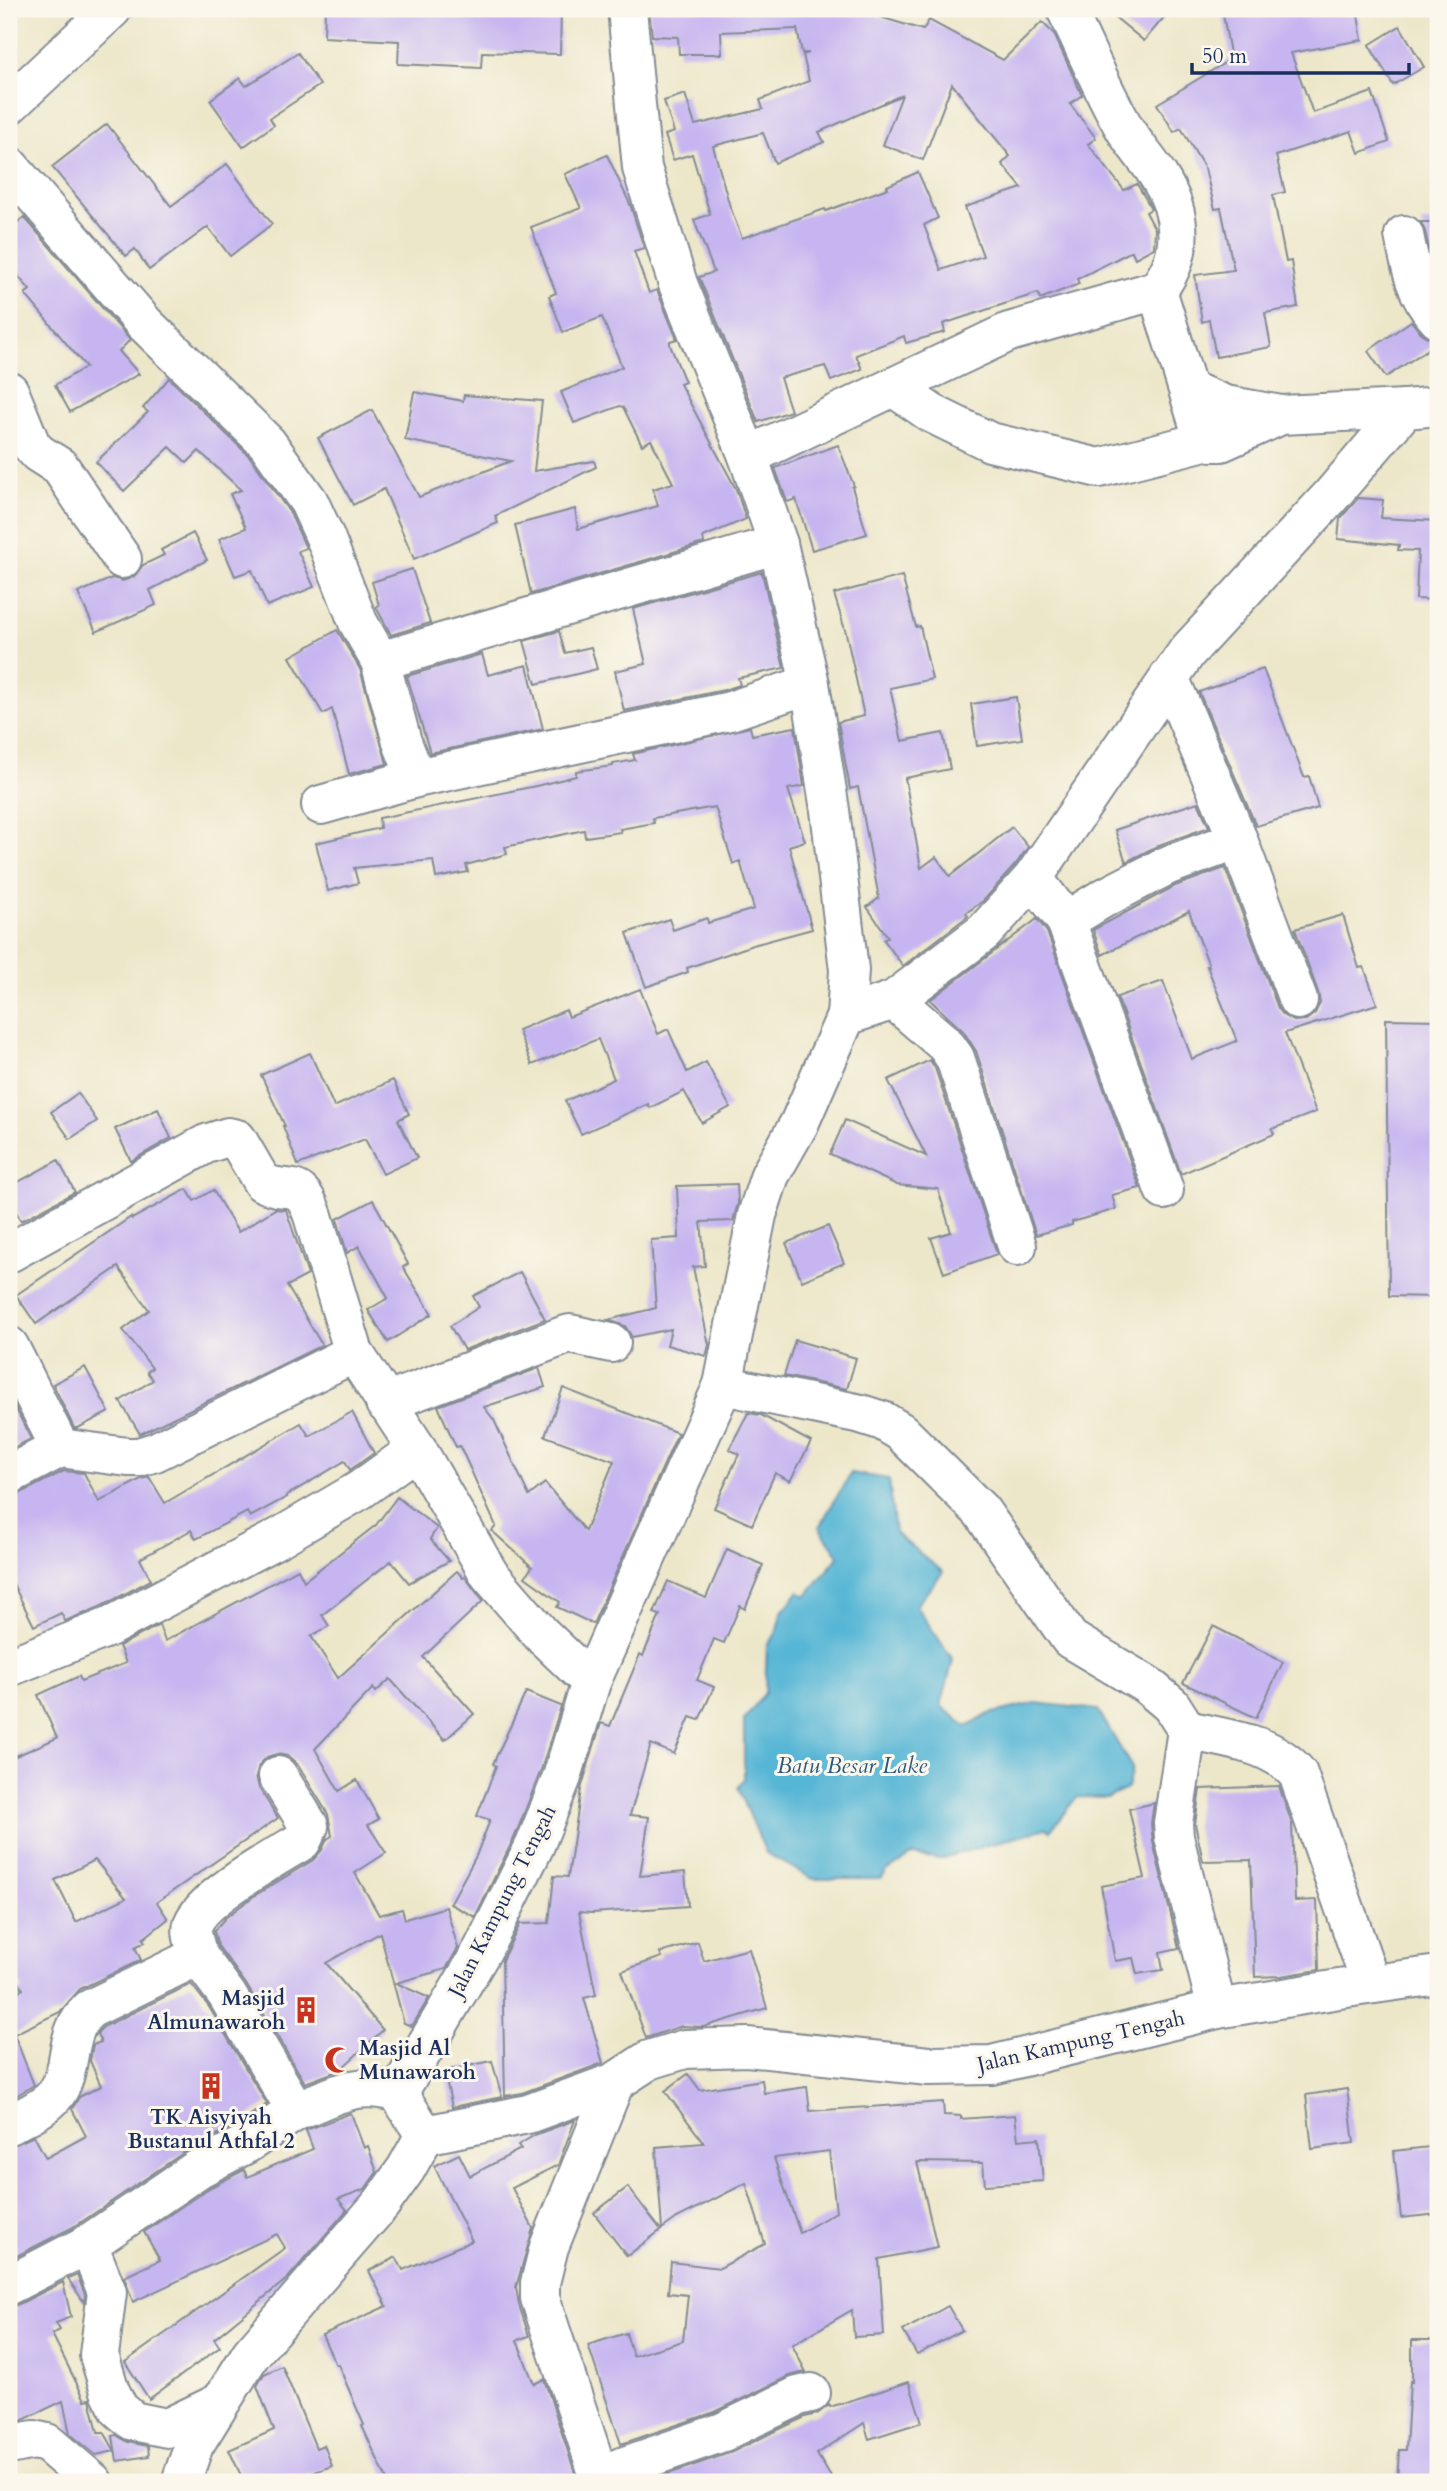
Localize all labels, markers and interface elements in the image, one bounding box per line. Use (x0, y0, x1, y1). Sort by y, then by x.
scale bar (1192, 32, 1408, 76)
text: 50 m (1202, 42, 1247, 71)
water label: Batu Besar Lake (777, 1750, 927, 1781)
street label: Jalan Kampung Tengah (440, 1800, 564, 2005)
place label: Masjid Almunawaroh (147, 1984, 285, 2037)
building icon: Masjid Almunawaroh (291, 1995, 321, 2025)
street label: Jalan Kampung Tengah (972, 2003, 1188, 2080)
place label: Masjid Al Munawaroh (359, 2034, 476, 2087)
mosque icon: Masjid Al Munawaroh (323, 2045, 353, 2075)
building icon: TK Aisyiyah Bustanul Athfal 2 (196, 2071, 226, 2101)
place label: TK Aisyiyah Bustanul Athfal 2 (127, 2103, 295, 2156)

